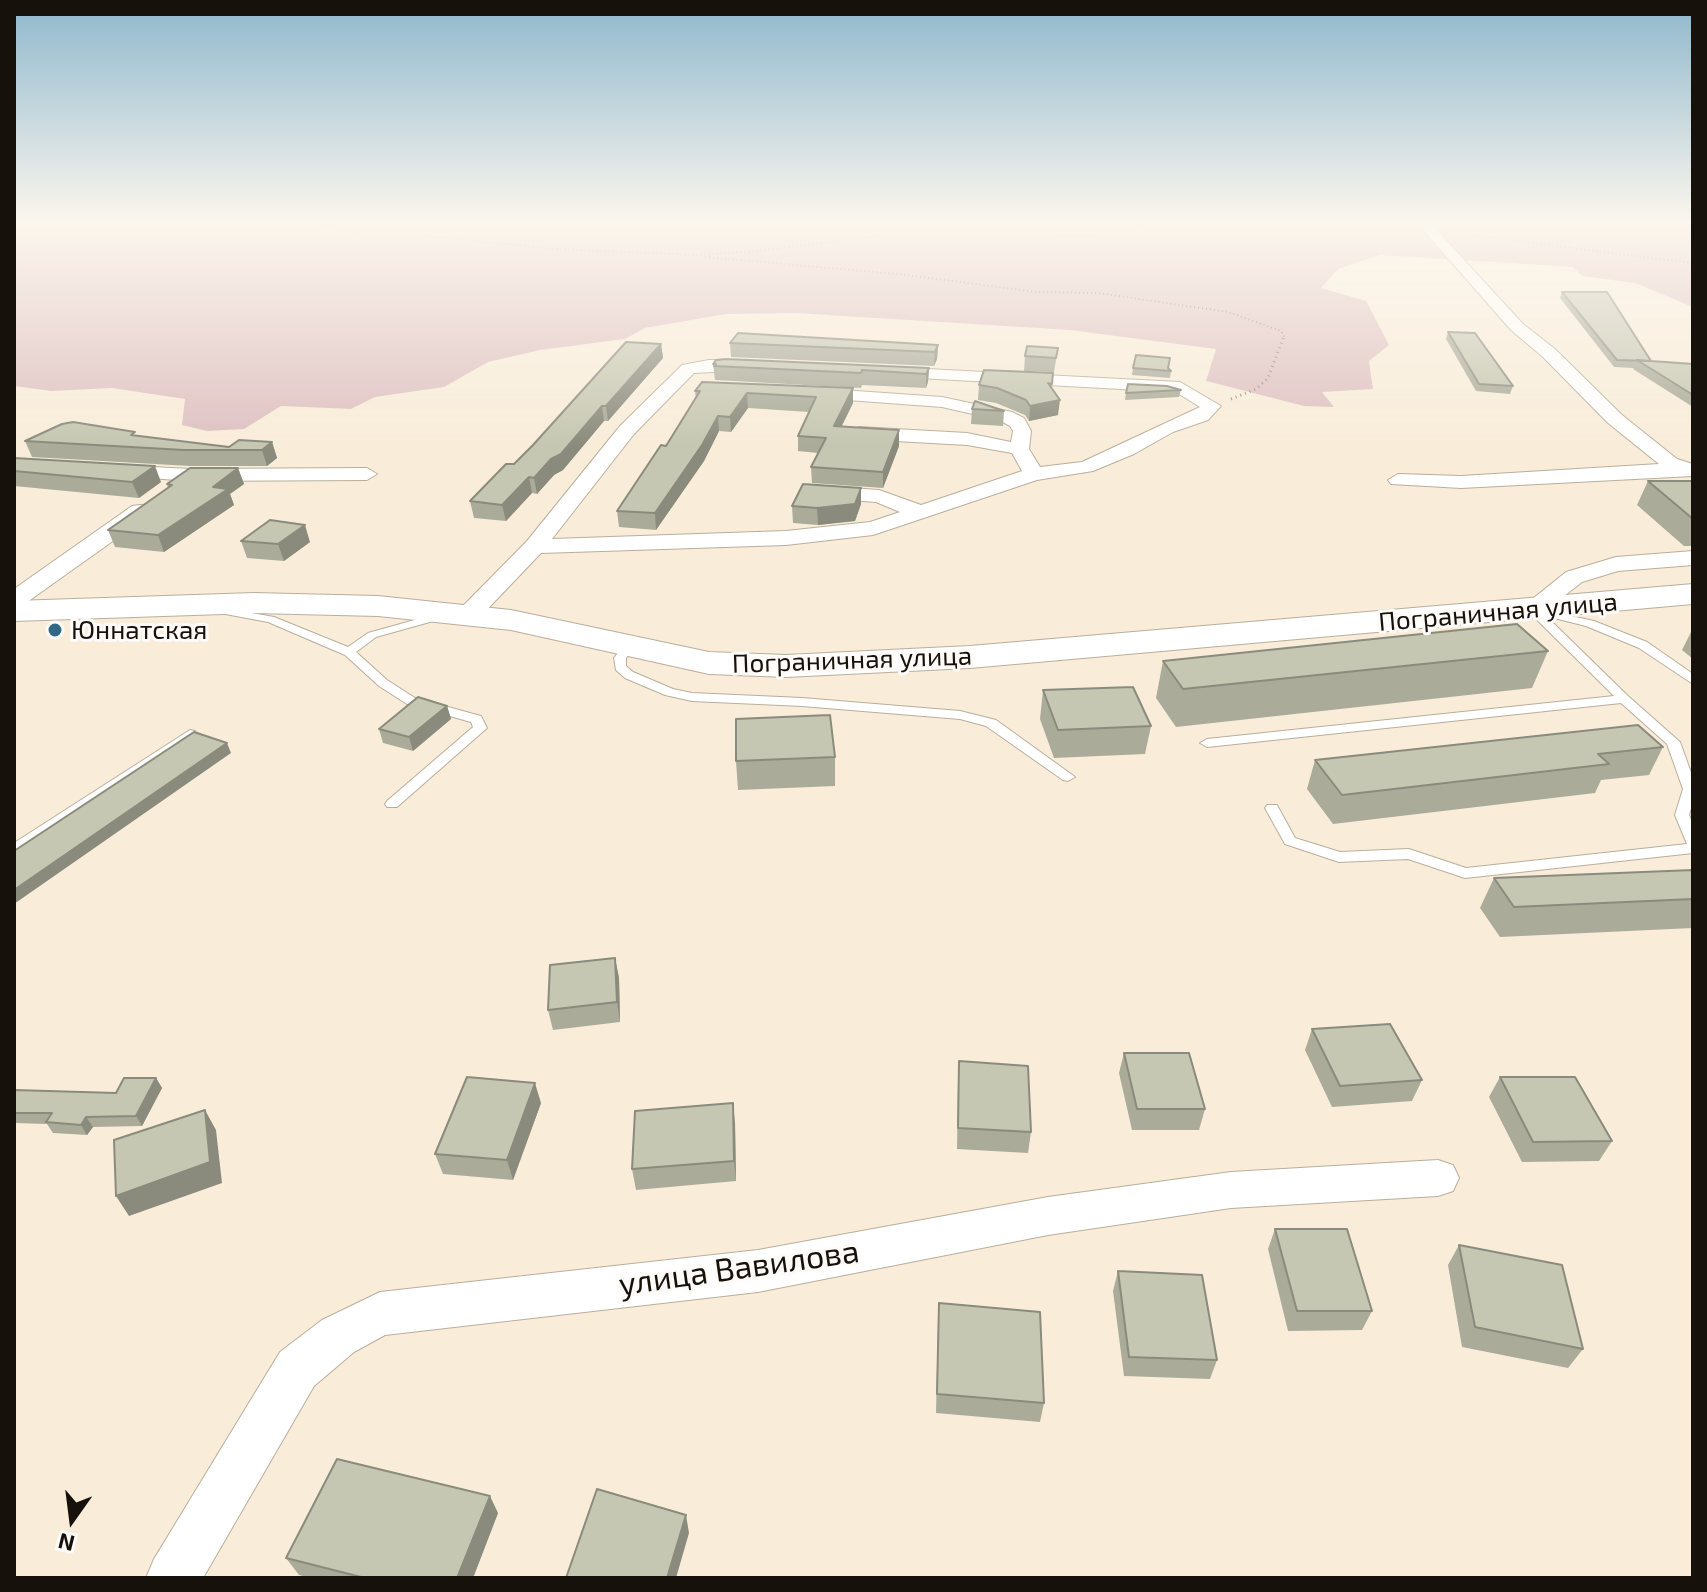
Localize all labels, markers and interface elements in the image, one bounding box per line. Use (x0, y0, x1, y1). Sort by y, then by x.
street label: Пограничная улица (1377, 586, 1619, 638)
place label: Юннатская (71, 614, 207, 646)
marker: Юннатская (46, 621, 64, 639)
street label: Пограничная улица (732, 640, 972, 680)
street label: улица Вавилова (616, 1232, 862, 1304)
north arrow (32, 1480, 112, 1560)
text: N (55, 1529, 77, 1558)

